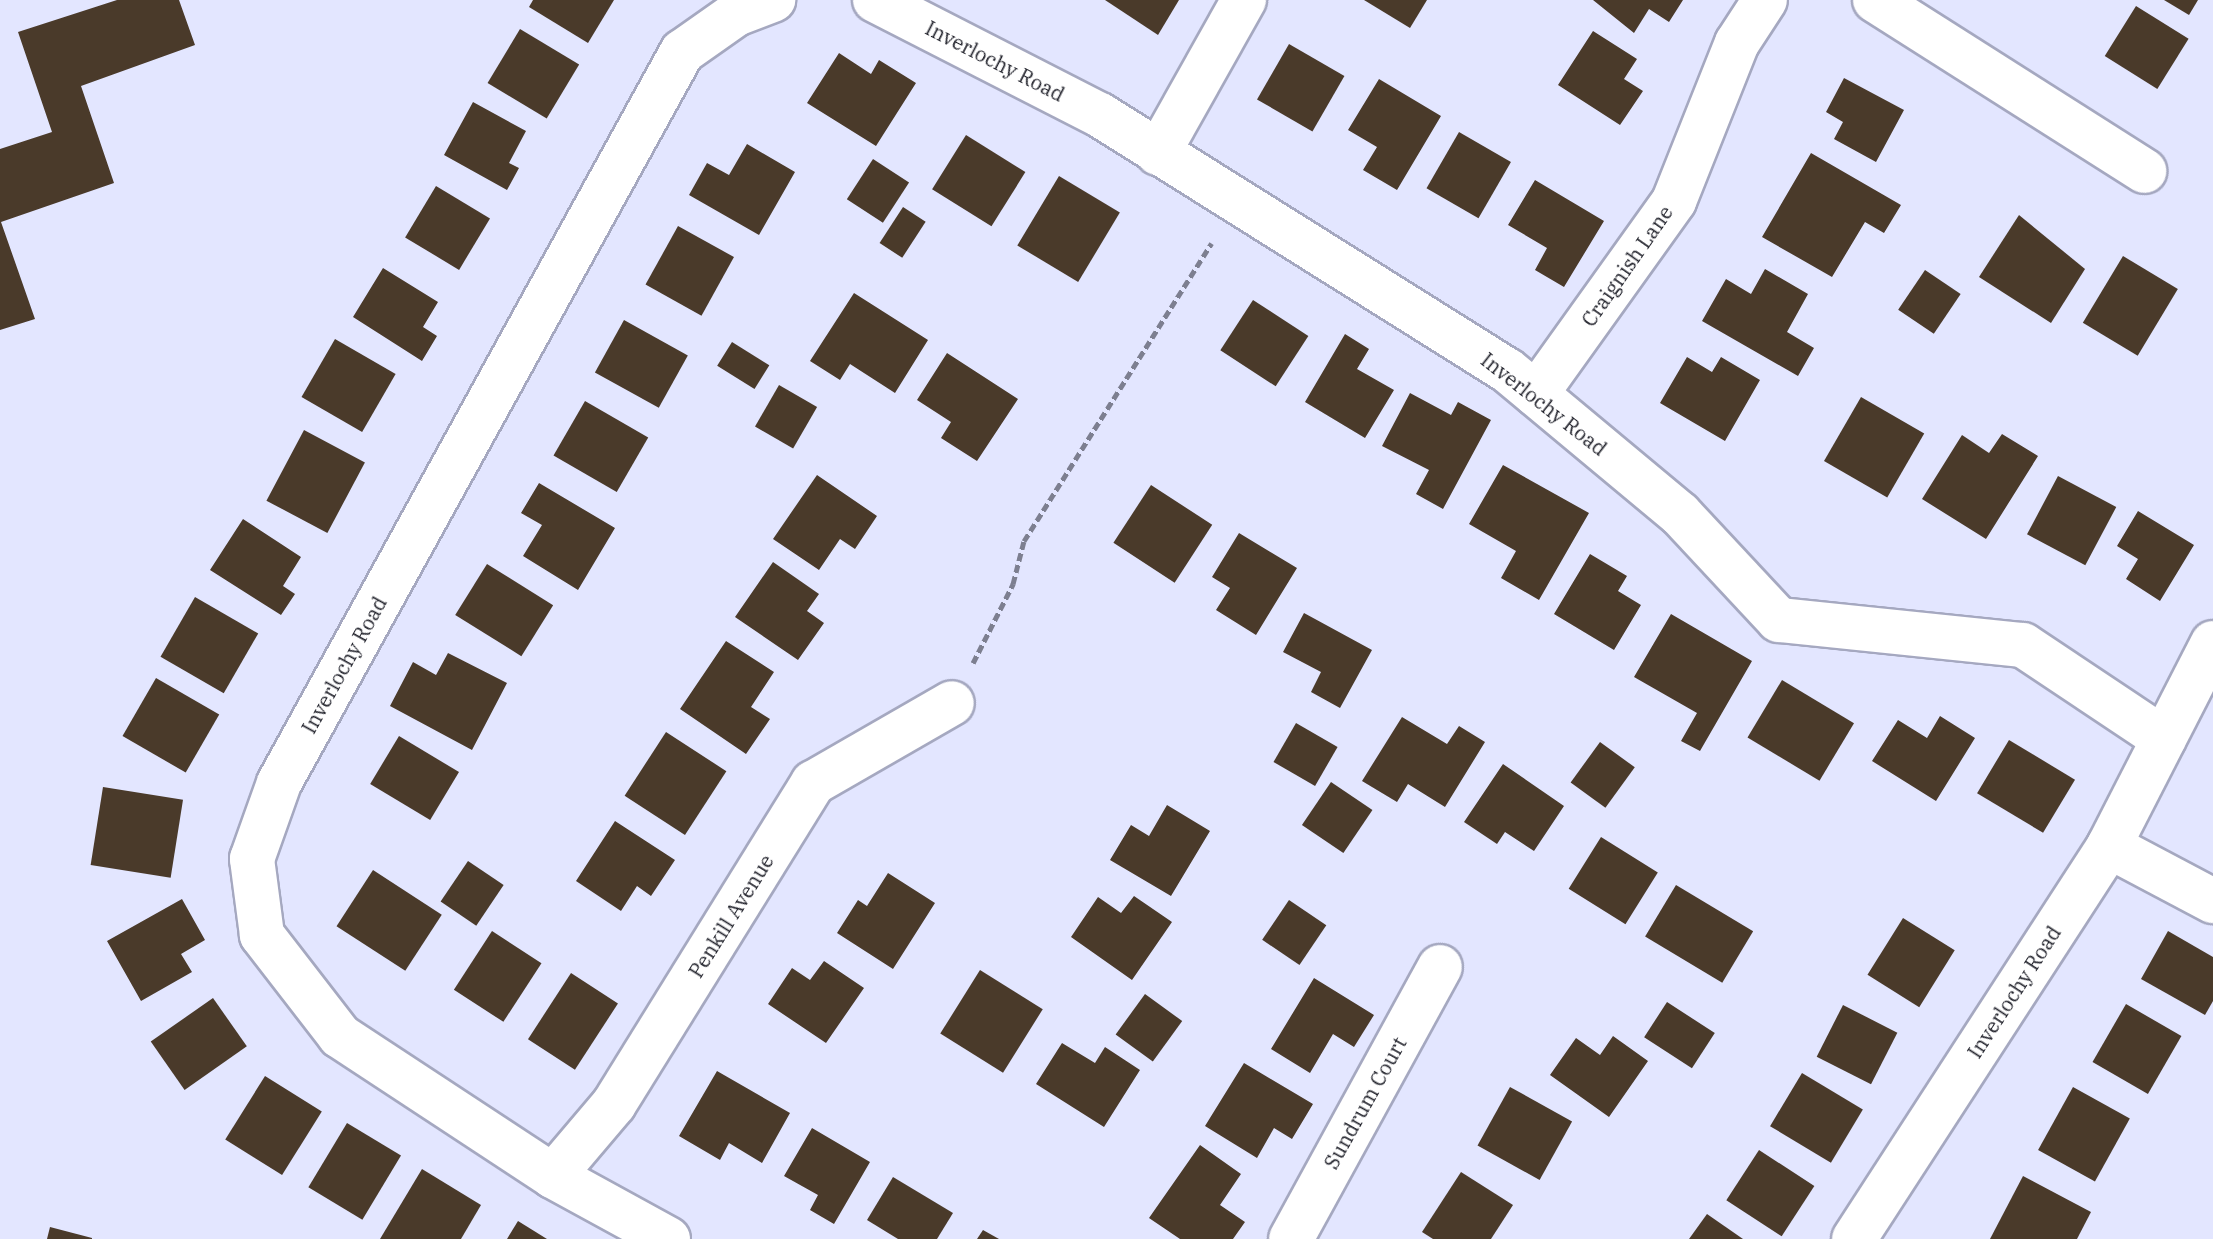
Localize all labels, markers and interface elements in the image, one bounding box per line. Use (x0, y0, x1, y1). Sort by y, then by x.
street label: Inverlochy Road (922, 16, 1068, 106)
street label: Craignish Lane (1576, 201, 1678, 331)
street label: Inverlochy Road (1477, 348, 1611, 460)
street label: Inverlochy Road (297, 592, 391, 738)
street label: Penkill Avenue (684, 850, 778, 982)
street label: Inverlochy Road (1962, 921, 2066, 1063)
street label: Sundrum Court (1319, 1033, 1411, 1173)

